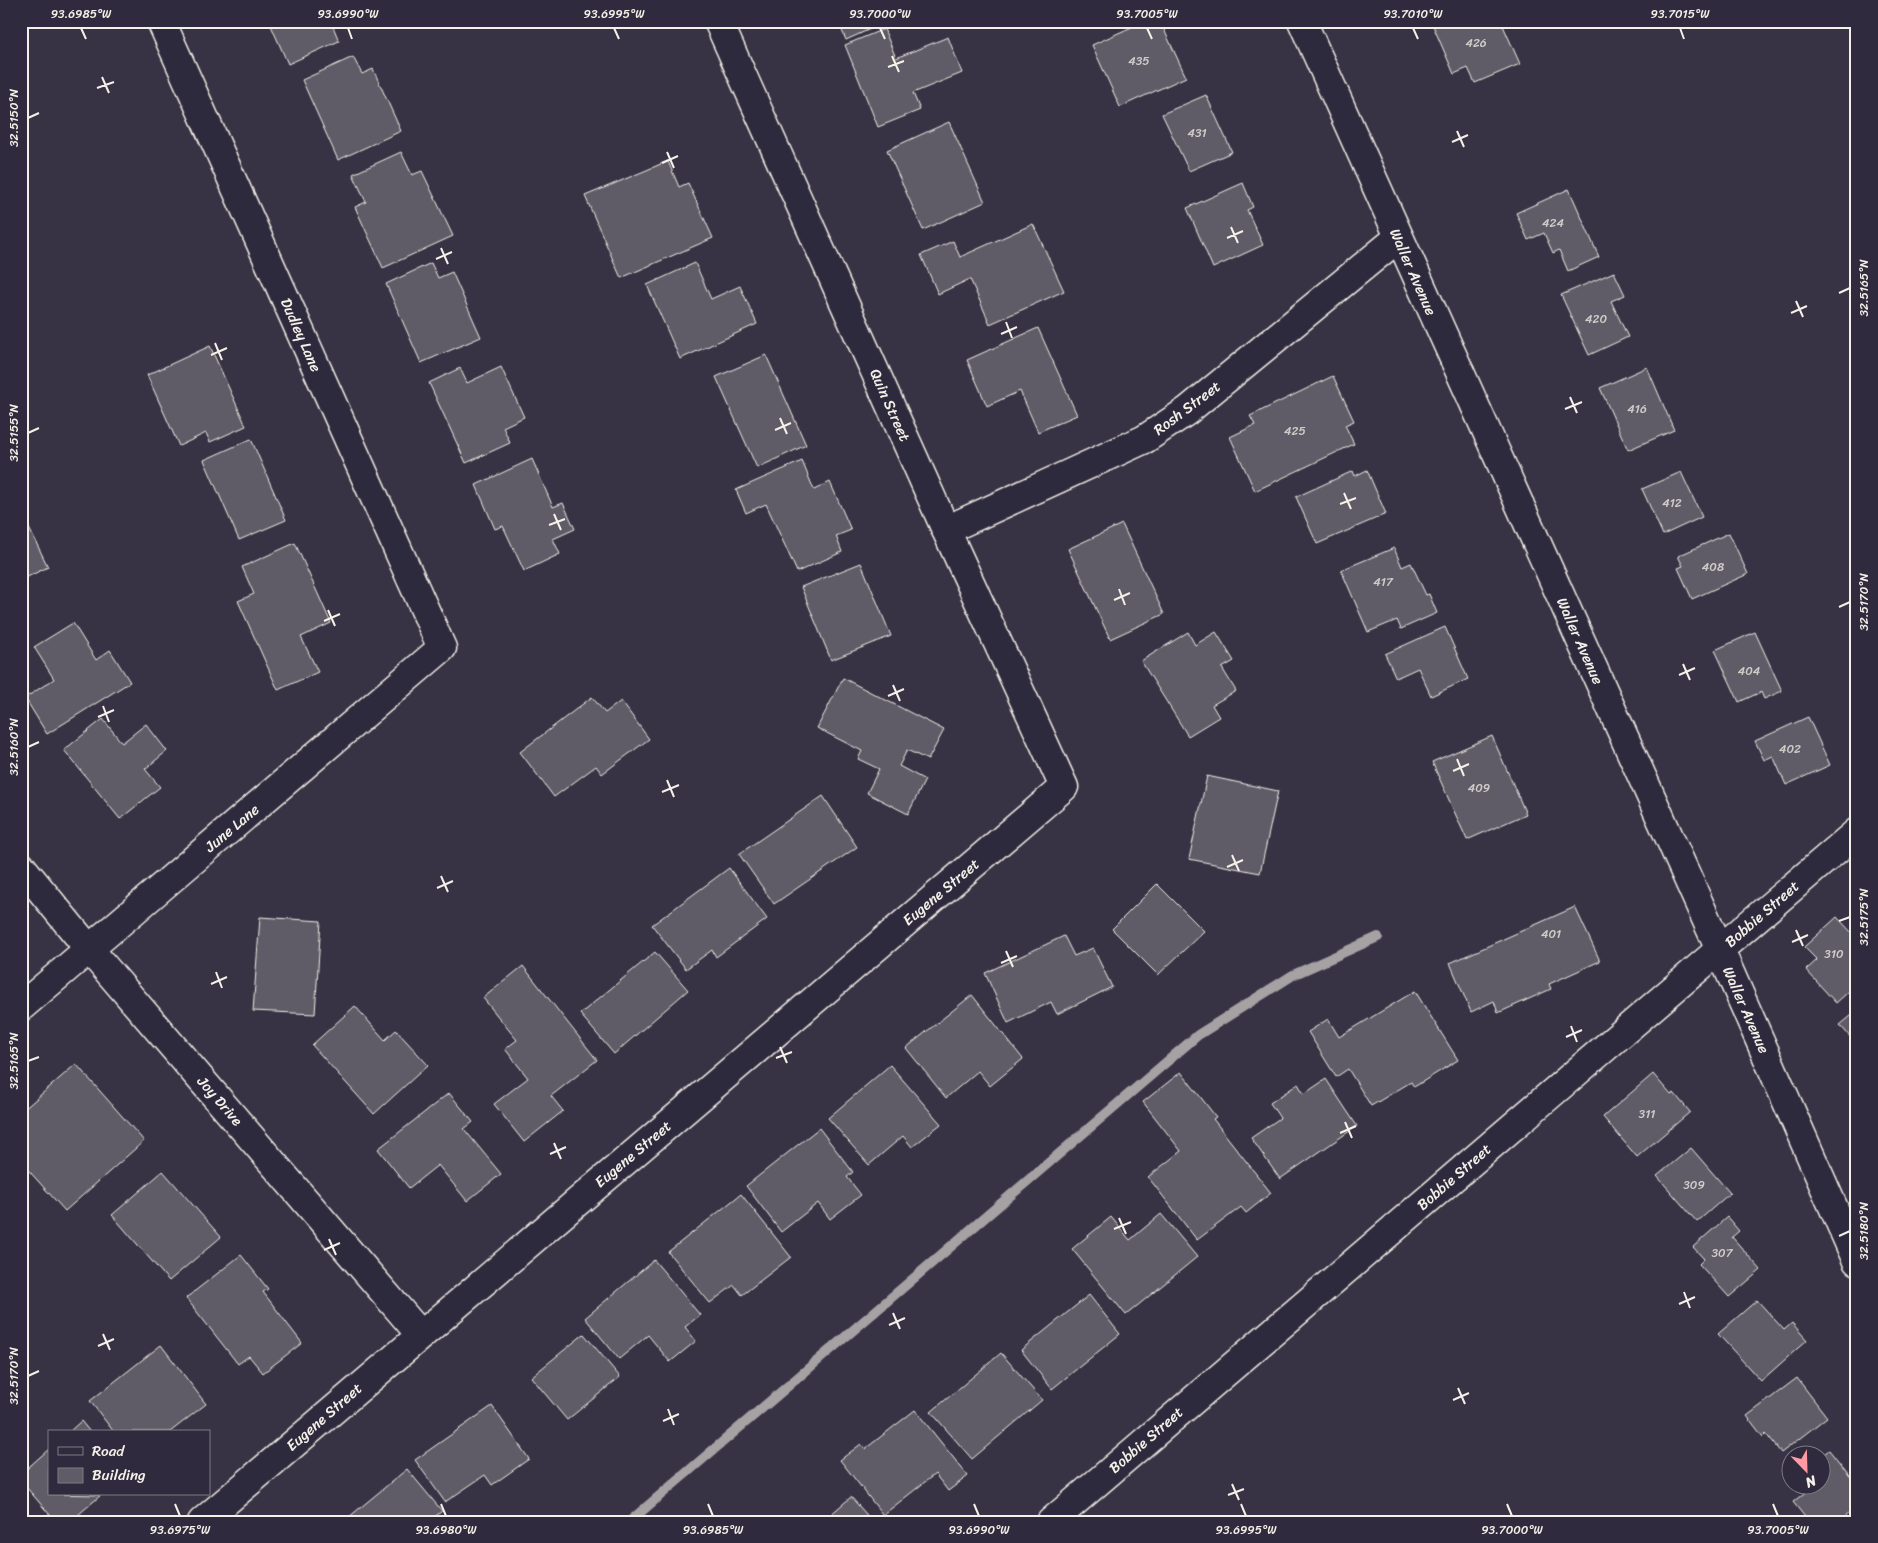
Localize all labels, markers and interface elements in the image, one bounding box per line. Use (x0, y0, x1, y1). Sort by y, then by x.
text: 93.6985°W (51, 3, 112, 25)
text: 93.6990°W (317, 3, 379, 25)
text: 93.6995°W (584, 3, 645, 25)
text: 93.7000°W (849, 3, 912, 25)
text: 93.7005°W (1116, 3, 1178, 25)
text: 93.7010°W (1383, 3, 1443, 25)
text: 93.7015°W (1651, 3, 1710, 25)
house number: 426 (1465, 32, 1487, 54)
house number: 435 (1128, 50, 1150, 72)
text: 32.5150°N (3, 88, 25, 147)
house number: 431 (1187, 122, 1207, 144)
house number: 424 (1542, 212, 1564, 234)
street label: Waller Avenue (1382, 224, 1444, 320)
text: 32.5165°N (1853, 259, 1875, 317)
street label: Dudley Lane (273, 294, 329, 377)
house number: 420 (1585, 308, 1607, 330)
street label: Quin Street (862, 364, 918, 446)
street label: Rosh Street (1148, 374, 1227, 442)
house number: 416 (1627, 398, 1647, 420)
text: 32.5155°N (3, 403, 25, 462)
house number: 425 (1284, 420, 1306, 442)
house number: 412 (1662, 492, 1682, 514)
house number: 408 (1702, 556, 1724, 578)
house number: 417 (1373, 571, 1394, 593)
text: 32.5170°N (1853, 573, 1875, 631)
street label: Waller Avenue (1549, 593, 1611, 689)
house number: 404 (1738, 660, 1761, 682)
text: 32.5160°N (3, 718, 25, 776)
house number: 402 (1779, 738, 1801, 760)
house number: 409 (1468, 777, 1490, 799)
street label: June Lane (198, 797, 265, 860)
street label: Eugene Street (896, 851, 986, 932)
street label: Bobbie Street (1719, 874, 1806, 954)
text: 32.5175°N (1853, 888, 1875, 946)
house number: 401 (1541, 923, 1561, 945)
house number: 310 (1824, 943, 1844, 965)
street label: Waller Avenue (1715, 962, 1777, 1058)
text: 32.5165°N (3, 1032, 25, 1090)
street label: Joy Drive (190, 1069, 249, 1132)
house number: 311 (1639, 1103, 1655, 1125)
street label: Eugene Street (588, 1113, 678, 1194)
street label: Bobbie Street (1411, 1137, 1498, 1217)
house number: 309 (1683, 1174, 1705, 1196)
text: 32.5180°N (1853, 1201, 1875, 1260)
house number: 307 (1711, 1242, 1734, 1264)
text: 32.5170°N (3, 1347, 25, 1405)
street label: Eugene Street (280, 1376, 369, 1458)
street label: Bobbie Street (1103, 1400, 1190, 1480)
legend (48, 1430, 210, 1496)
text: Road (92, 1438, 125, 1464)
north arrow (1780, 1446, 1830, 1496)
text: Building (92, 1462, 146, 1488)
text: N (1801, 1468, 1821, 1495)
text: 93.6975°W (150, 1519, 211, 1541)
text: 93.6980°W (416, 1519, 477, 1541)
text: 93.6985°W (683, 1519, 744, 1541)
text: 93.6990°W (948, 1519, 1010, 1541)
text: 93.6995°W (1216, 1519, 1277, 1541)
text: 93.7000°W (1481, 1519, 1544, 1541)
text: 93.7005°W (1747, 1519, 1809, 1541)

